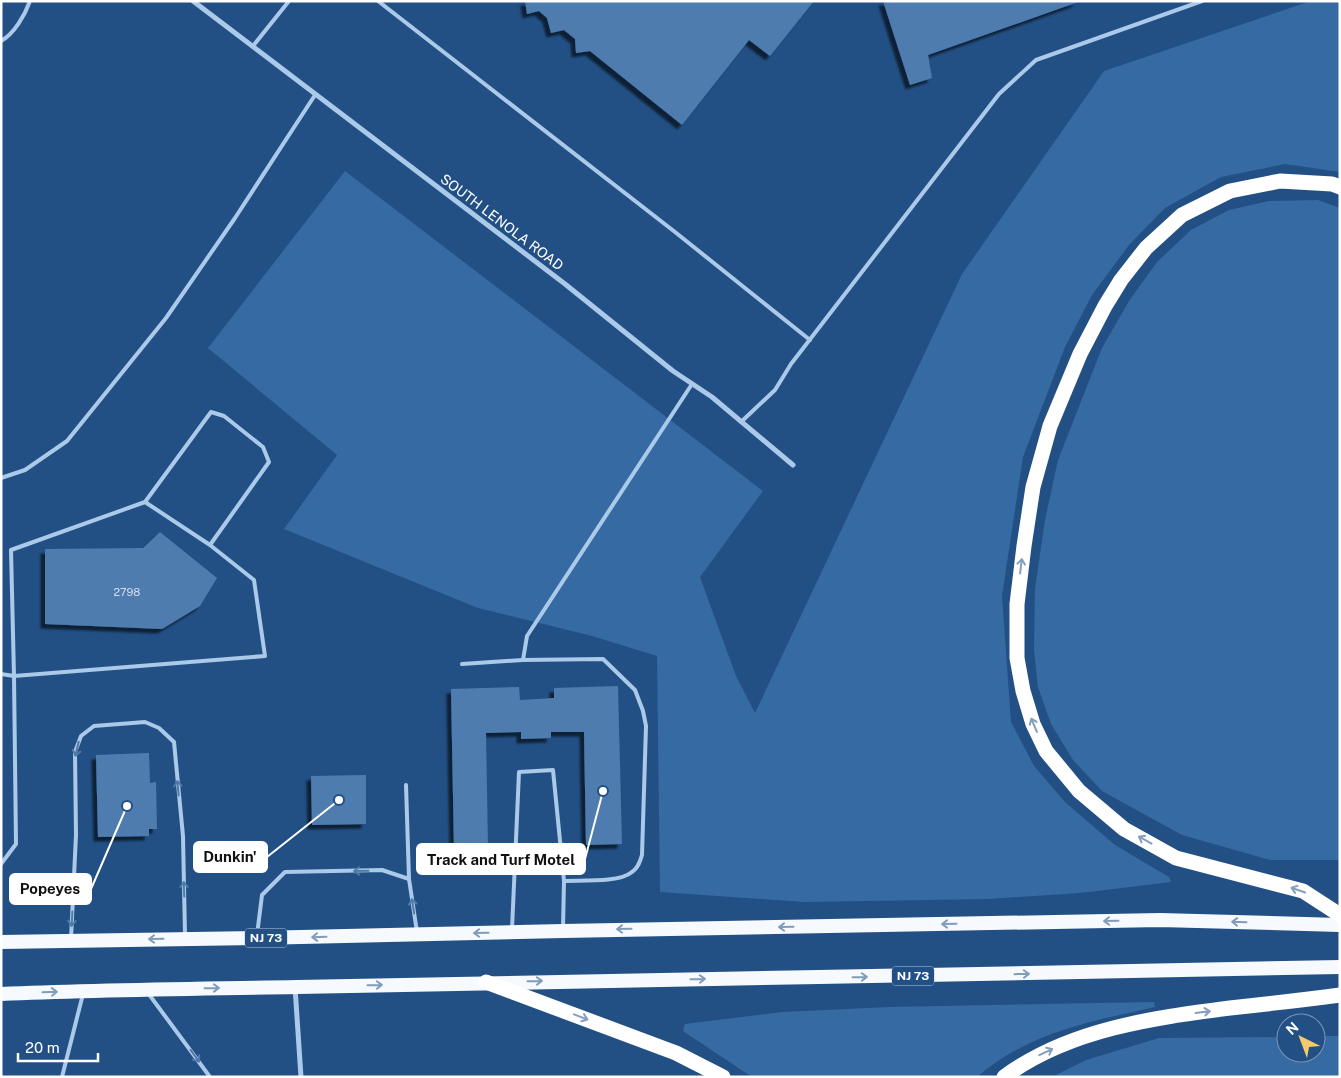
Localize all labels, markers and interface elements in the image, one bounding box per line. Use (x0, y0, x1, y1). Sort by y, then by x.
street label: SOUTH LENOLA ROAD (437, 171, 567, 273)
one-way arrow (1016, 558, 1026, 574)
house number: 2798 (114, 586, 140, 598)
one-way arrow (1029, 718, 1038, 733)
one-way arrow (72, 740, 82, 756)
one-way arrow (173, 780, 183, 796)
one-way arrow (1138, 835, 1152, 845)
callout: Dunkin' (194, 842, 267, 872)
callout: Track and Turf Motel (417, 844, 585, 874)
text: Dunkin' (203, 848, 257, 865)
text: Track and Turf Motel (427, 851, 575, 868)
one-way arrow (353, 866, 369, 875)
callout: Popeyes (10, 874, 91, 904)
text: Popeyes (20, 880, 80, 897)
one-way arrow (179, 882, 189, 898)
one-way arrow (1290, 885, 1306, 895)
one-way arrow (408, 899, 418, 915)
one-way arrow (68, 911, 77, 927)
one-way arrow (1104, 916, 1120, 926)
one-way arrow (1231, 917, 1247, 927)
one-way arrow (941, 919, 958, 929)
one-way arrow (779, 922, 795, 932)
one-way arrow (616, 925, 632, 934)
road number: NJ 73 (245, 928, 287, 948)
one-way arrow (473, 928, 490, 938)
one-way arrow (311, 932, 327, 941)
one-way arrow (148, 934, 164, 944)
road number: NJ 73 (892, 966, 934, 986)
one-way arrow (1014, 969, 1030, 979)
one-way arrow (852, 972, 868, 981)
one-way arrow (689, 974, 705, 984)
one-way arrow (526, 976, 543, 986)
one-way arrow (367, 980, 383, 989)
one-way arrow (204, 983, 220, 993)
one-way arrow (42, 987, 58, 997)
one-way arrow (1194, 1007, 1210, 1017)
one-way arrow (573, 1013, 588, 1023)
north arrow (1276, 1013, 1326, 1063)
text: N (1283, 1019, 1302, 1038)
scale bar (18, 1030, 98, 1062)
text: 20 m (25, 1039, 60, 1056)
one-way arrow (1038, 1047, 1053, 1056)
one-way arrow (189, 1049, 200, 1062)

